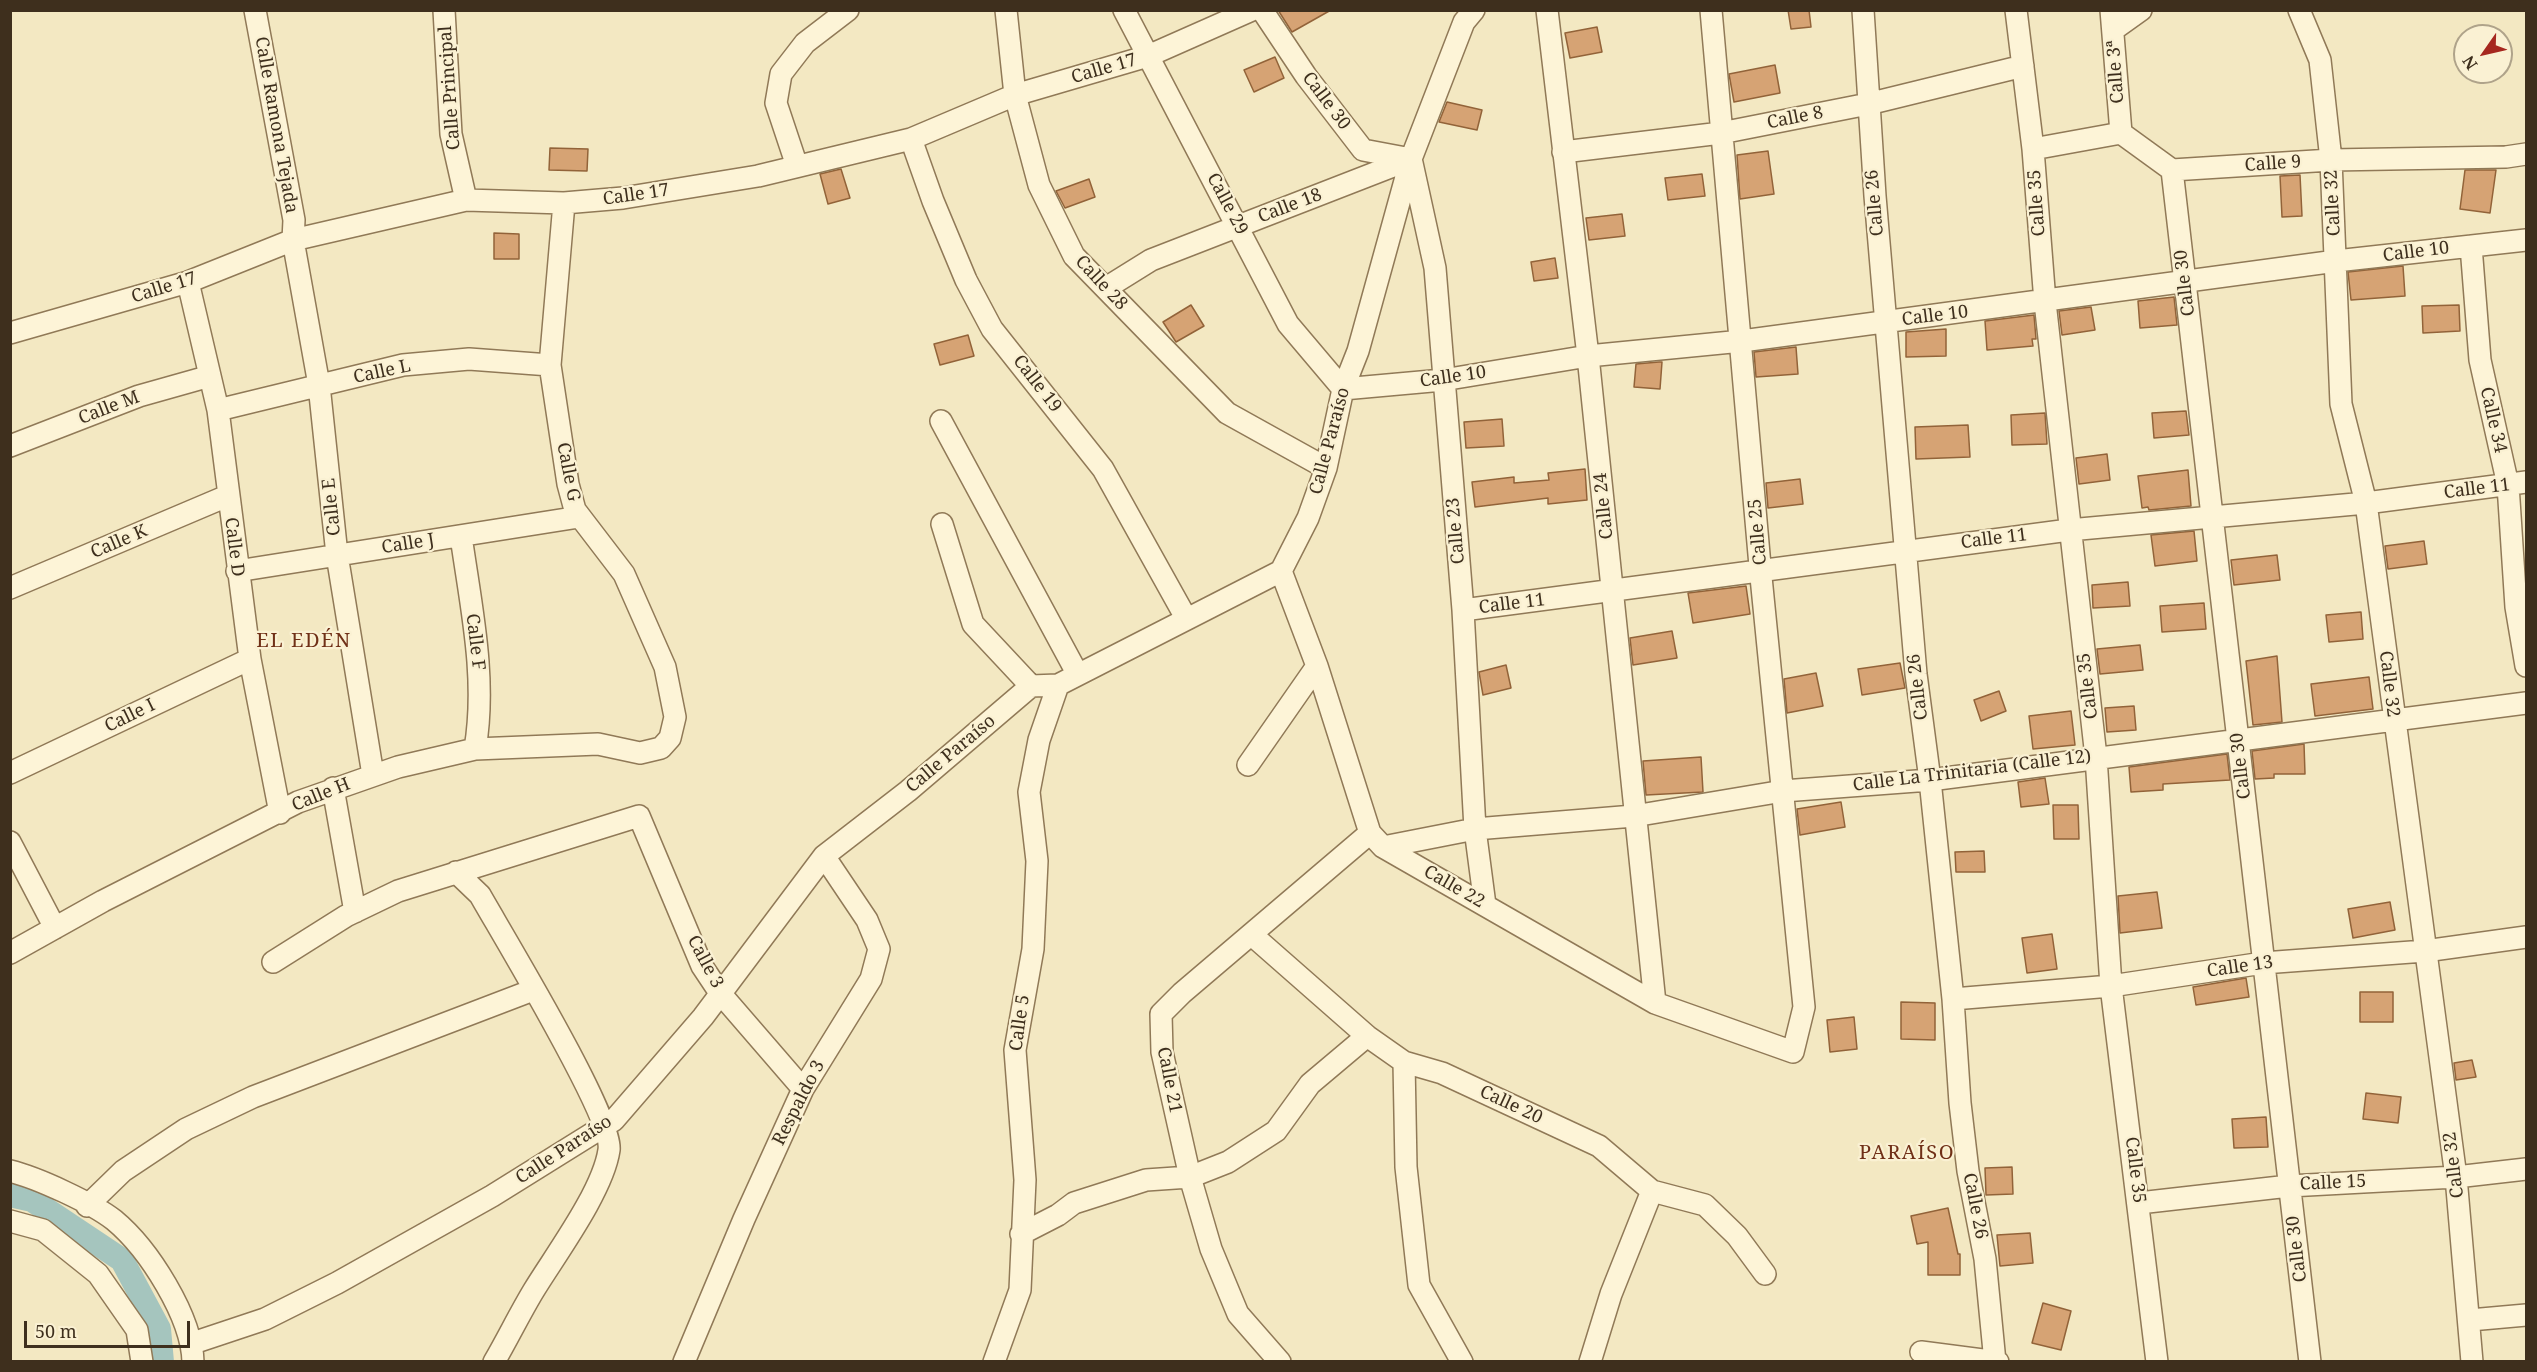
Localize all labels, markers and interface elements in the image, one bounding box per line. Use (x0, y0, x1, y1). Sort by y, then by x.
north arrow (2453, 24, 2513, 84)
street label: Calle Principal (435, 25, 465, 151)
street label: Calle Ramona Tejada (250, 35, 302, 215)
street label: Calle 3ª (2103, 40, 2129, 104)
street label: Calle 17 (1069, 49, 1139, 89)
text: N (2457, 52, 2482, 74)
street label: Calle 30 (1297, 68, 1355, 134)
street label: Calle 8 (1765, 102, 1825, 134)
street label: Calle 9 (2244, 151, 2302, 177)
street label: Calle 29 (1202, 169, 1252, 239)
street label: Calle 26 (1861, 169, 1889, 237)
street label: Calle 35 (2024, 169, 2050, 237)
street label: Calle 32 (2320, 169, 2346, 237)
street label: Calle 17 (601, 180, 671, 210)
street label: Calle 18 (1255, 184, 1325, 228)
street label: Calle 10 (2382, 237, 2450, 267)
street label: Calle 30 (2170, 249, 2200, 317)
street label: Calle 28 (1070, 251, 1132, 315)
street label: Calle 17 (129, 268, 199, 308)
street label: Calle 10 (1901, 301, 1969, 331)
street label: Calle 19 (1008, 351, 1066, 417)
street label: Calle L (351, 355, 413, 389)
street label: Calle 10 (1418, 362, 1488, 392)
street label: Calle Paraíso (1305, 385, 1355, 497)
street label: Calle 34 (2475, 385, 2511, 455)
street label: Calle M (75, 387, 143, 429)
street label: Calle G (552, 441, 584, 503)
street label: Calle 24 (1590, 472, 1618, 540)
street label: Calle 11 (2443, 474, 2511, 504)
street label: Calle E (318, 477, 346, 537)
street label: Calle 23 (1442, 497, 1470, 565)
street label: Calle 25 (1744, 498, 1772, 566)
street label: Calle D (220, 516, 248, 578)
street label: Calle K (88, 520, 150, 564)
street label: Calle 11 (1960, 524, 2028, 554)
street label: Calle J (380, 529, 436, 559)
street label: Calle 11 (1478, 589, 1546, 619)
street label: Calle F (461, 612, 489, 672)
district label: EL EDÉN (256, 629, 352, 653)
street label: Calle 32 (2374, 650, 2404, 718)
street label: Calle 35 (2073, 652, 2103, 720)
street label: Calle 26 (1903, 653, 1933, 721)
street label: Calle I (101, 695, 159, 737)
street label: Calle Paraíso (902, 710, 1000, 798)
street label: Calle 30 (2226, 732, 2256, 800)
street label: Calle La Trinitaria (Calle 12) (1852, 746, 2092, 796)
street label: Calle H (289, 774, 353, 816)
street label: Calle 22 (1420, 861, 1488, 913)
street label: Calle 3 (682, 932, 728, 992)
street label: Calle 13 (2205, 952, 2275, 982)
street label: Calle 5 (1005, 993, 1035, 1053)
street label: Calle 21 (1152, 1045, 1186, 1115)
street label: Respaldo 3 (768, 1057, 830, 1149)
street label: Calle 20 (1476, 1081, 1546, 1129)
street label: Calle Paraíso (512, 1111, 616, 1189)
street label: Calle 32 (2439, 1131, 2469, 1199)
street label: Calle 35 (2120, 1136, 2150, 1204)
district label: PARAÍSO (1859, 1141, 1955, 1165)
street label: Calle 15 (2299, 1170, 2367, 1196)
street label: Calle 26 (1958, 1171, 1992, 1241)
street label: Calle 30 (2282, 1215, 2312, 1283)
scale bar (27, 1309, 194, 1347)
text: 50 m (35, 1319, 77, 1343)

